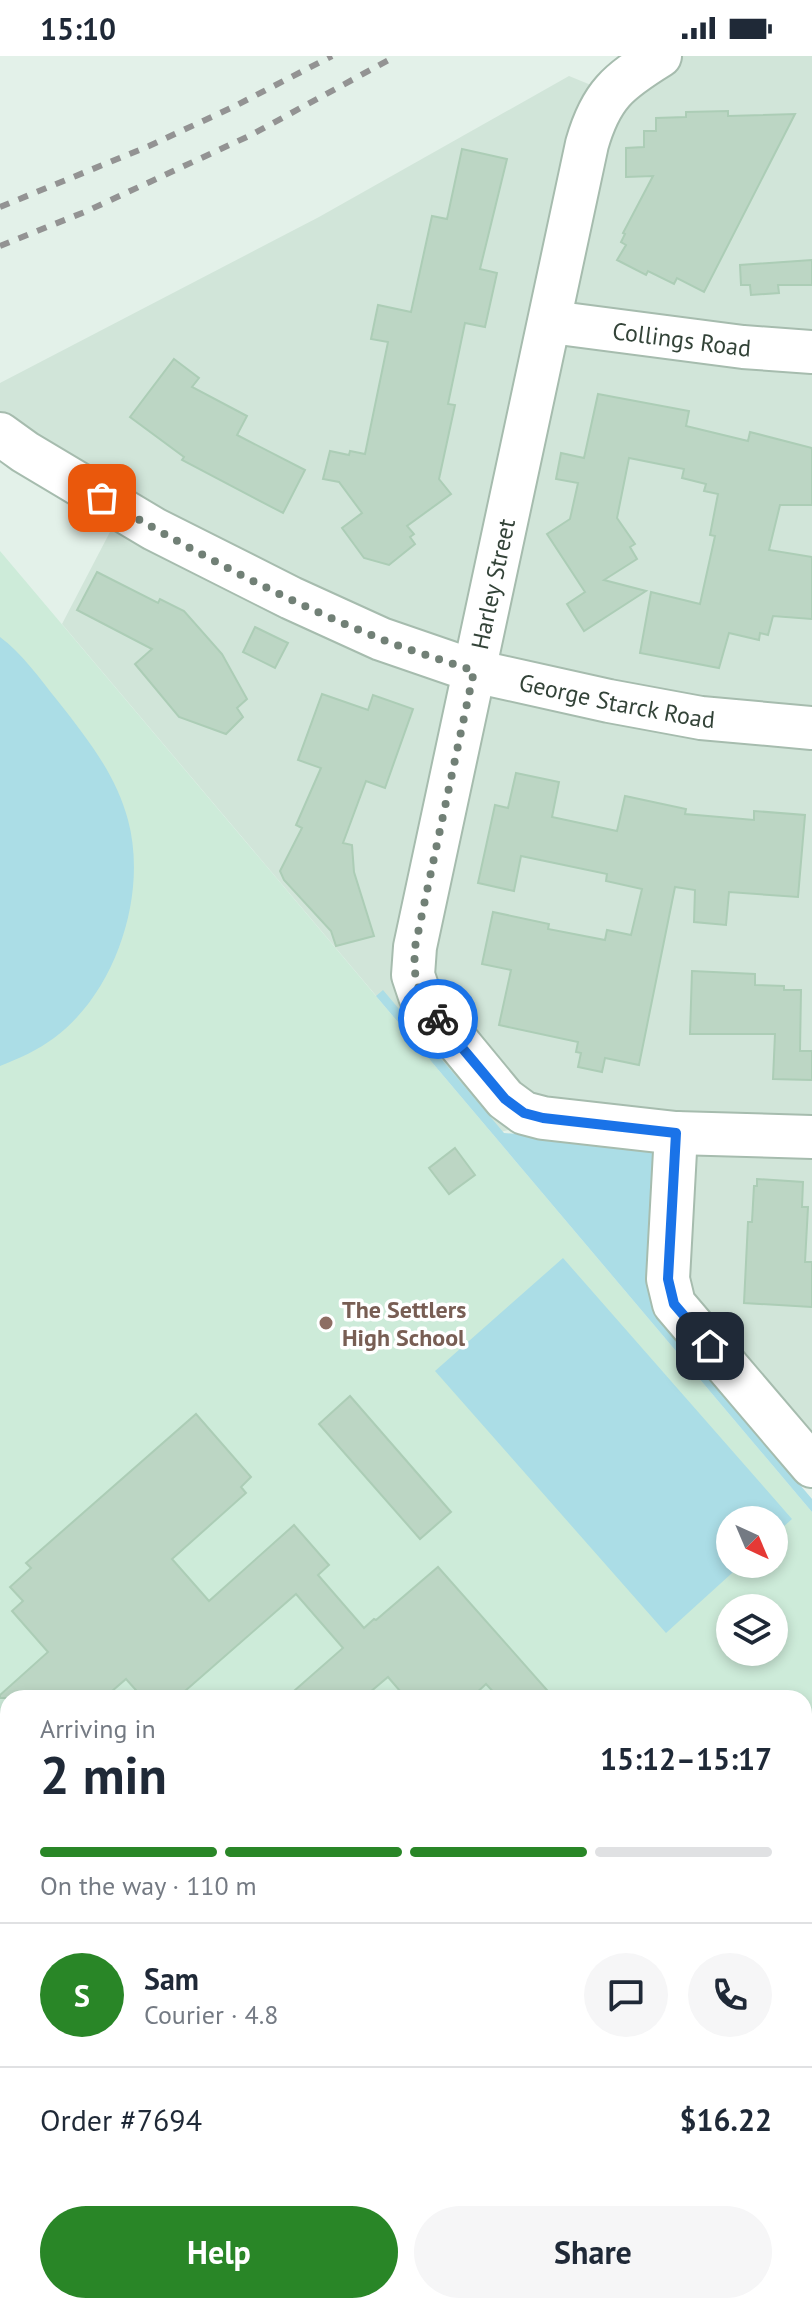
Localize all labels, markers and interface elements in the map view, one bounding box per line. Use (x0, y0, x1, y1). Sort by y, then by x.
text: 15:10 (40, 9, 116, 48)
street label: Collings Road (611, 315, 752, 363)
pin (68, 464, 136, 532)
icon: bag (80, 476, 124, 520)
street label: Harley Street (464, 516, 522, 652)
street label: George Starck Road (516, 666, 716, 735)
courier (398, 979, 478, 1059)
icon: bike (416, 997, 460, 1041)
place label: The Settlers High School (342, 1294, 466, 1353)
pin (676, 1312, 744, 1380)
marker: The Settlers High School (317, 1314, 335, 1332)
icon: home (688, 1324, 732, 1368)
north arrow (716, 1506, 788, 1578)
map controls (716, 1506, 788, 1666)
button: layers (716, 1594, 788, 1666)
text: Arriving in (40, 1712, 156, 1745)
text: 15:12–15:17 (600, 1739, 772, 1778)
text: 2 min (40, 1741, 167, 1808)
text: On the way · 110 m (40, 1869, 257, 1902)
button: chat (584, 1953, 668, 2037)
button: phone (688, 1953, 772, 2037)
text: Sam (144, 1959, 199, 1998)
text: S (74, 1976, 90, 2015)
text: Courier · 4.8 (144, 1998, 278, 2031)
text: Order #7694 (40, 2100, 202, 2139)
text: $16.22 (680, 2100, 772, 2139)
button: Help (40, 2206, 398, 2298)
button: Share (414, 2206, 772, 2298)

